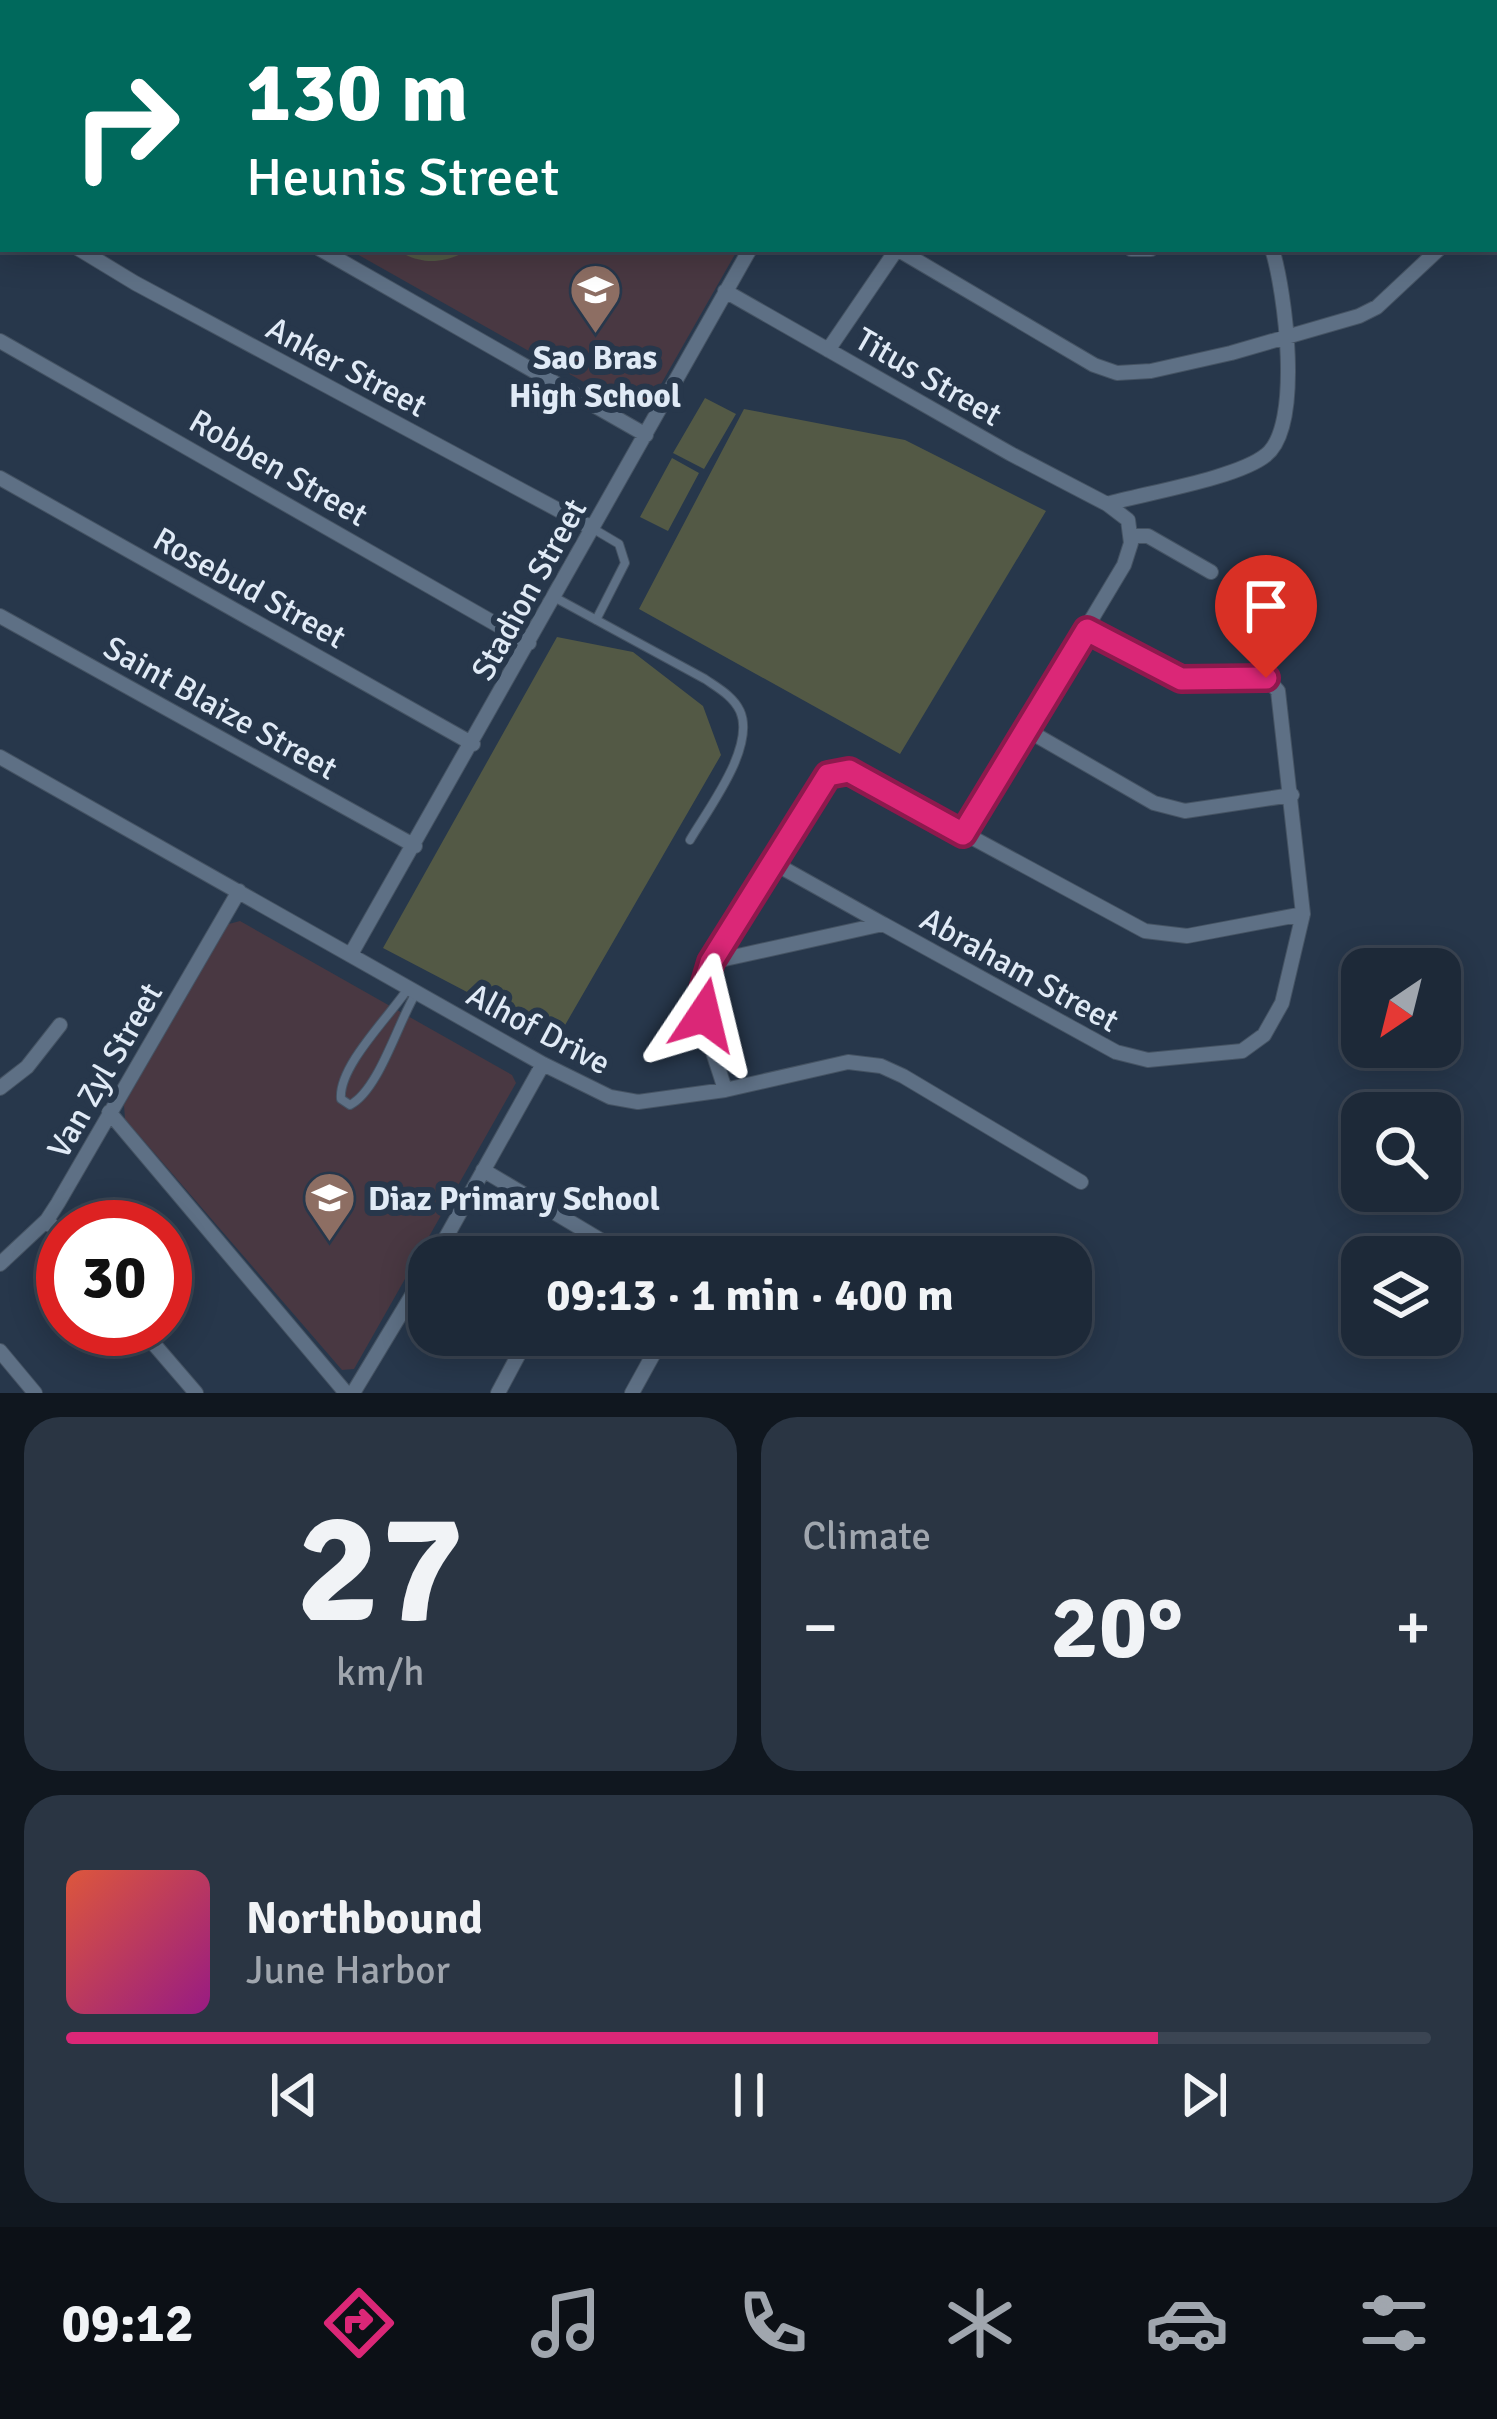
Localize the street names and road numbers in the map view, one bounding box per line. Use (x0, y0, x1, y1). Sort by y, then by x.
street label: Anker Street (259, 308, 434, 427)
street label: Titus Street (848, 319, 1009, 436)
street label: Robben Street (182, 401, 375, 536)
street label: Stadion Street (463, 492, 596, 688)
street label: Rosebud Street (146, 519, 353, 658)
street label: Saint Blaize Street (96, 627, 344, 789)
street label: Abraham Street (913, 899, 1126, 1042)
street label: Alhof Drive (460, 974, 617, 1084)
street label: Van Zyl Street (39, 976, 172, 1166)

